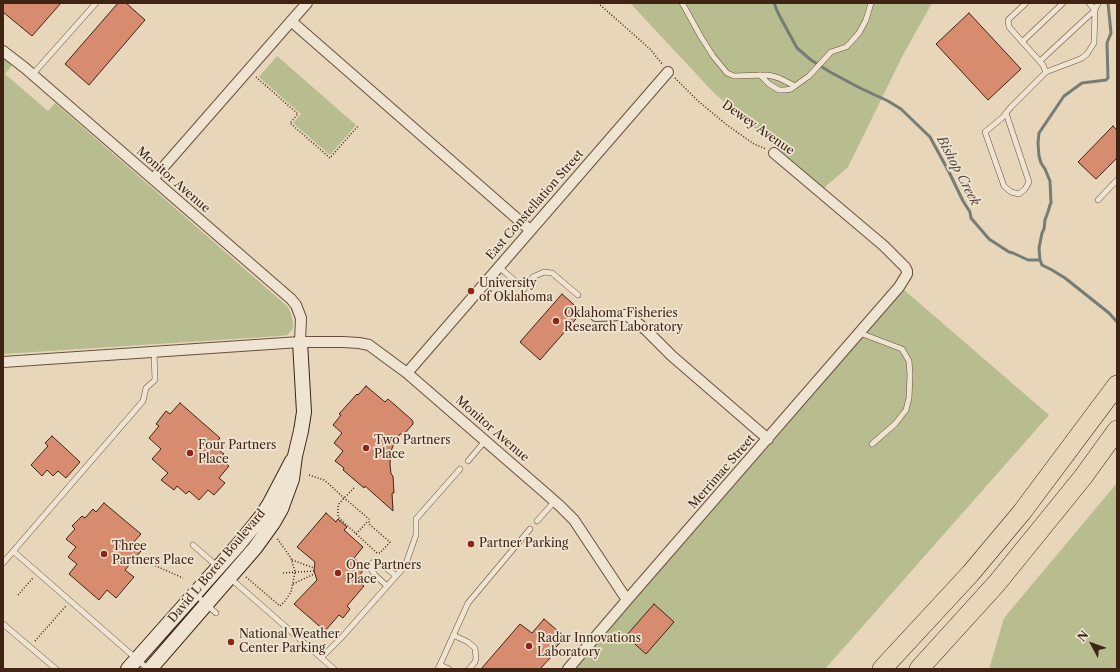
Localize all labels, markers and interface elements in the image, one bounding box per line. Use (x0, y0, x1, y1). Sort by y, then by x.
street label: Dewey Avenue (719, 98, 797, 158)
water label: Bishop Creek (933, 133, 983, 209)
street label: Monitor Avenue (133, 144, 213, 216)
street label: East Constellation Street (483, 147, 587, 263)
place label: University of Oklahoma (479, 277, 553, 305)
marker: University of Oklahoma (466, 286, 476, 296)
place label: Oklahoma Fisheries Research Laboratory (564, 307, 683, 335)
marker: Oklahoma Fisheries Research Laboratory (551, 316, 561, 326)
street label: Monitor Avenue (452, 393, 532, 465)
street label: Merrimac Street (686, 432, 758, 512)
place label: Two Partners Place (374, 434, 451, 462)
place label: Four Partners Place (198, 439, 276, 467)
marker: Two Partners Place (361, 443, 371, 453)
marker: Four Partners Place (185, 448, 195, 458)
street label: David L Boren Boulevard (165, 506, 269, 626)
place label: Partner Parking (479, 537, 568, 551)
marker: Partner Parking (466, 539, 476, 549)
place label: Three Partners Place (112, 540, 194, 568)
marker: Three Partners Place (99, 549, 109, 559)
place label: One Partners Place (346, 559, 421, 587)
marker: One Partners Place (333, 568, 343, 578)
north arrow (1072, 624, 1112, 664)
place label: National Weather Center Parking (239, 628, 339, 656)
text: N (1075, 628, 1091, 644)
place label: Radar Innovations Laboratory (537, 632, 641, 660)
marker: National Weather Center Parking (226, 637, 236, 647)
marker: Radar Innovations Laboratory (524, 641, 534, 651)

